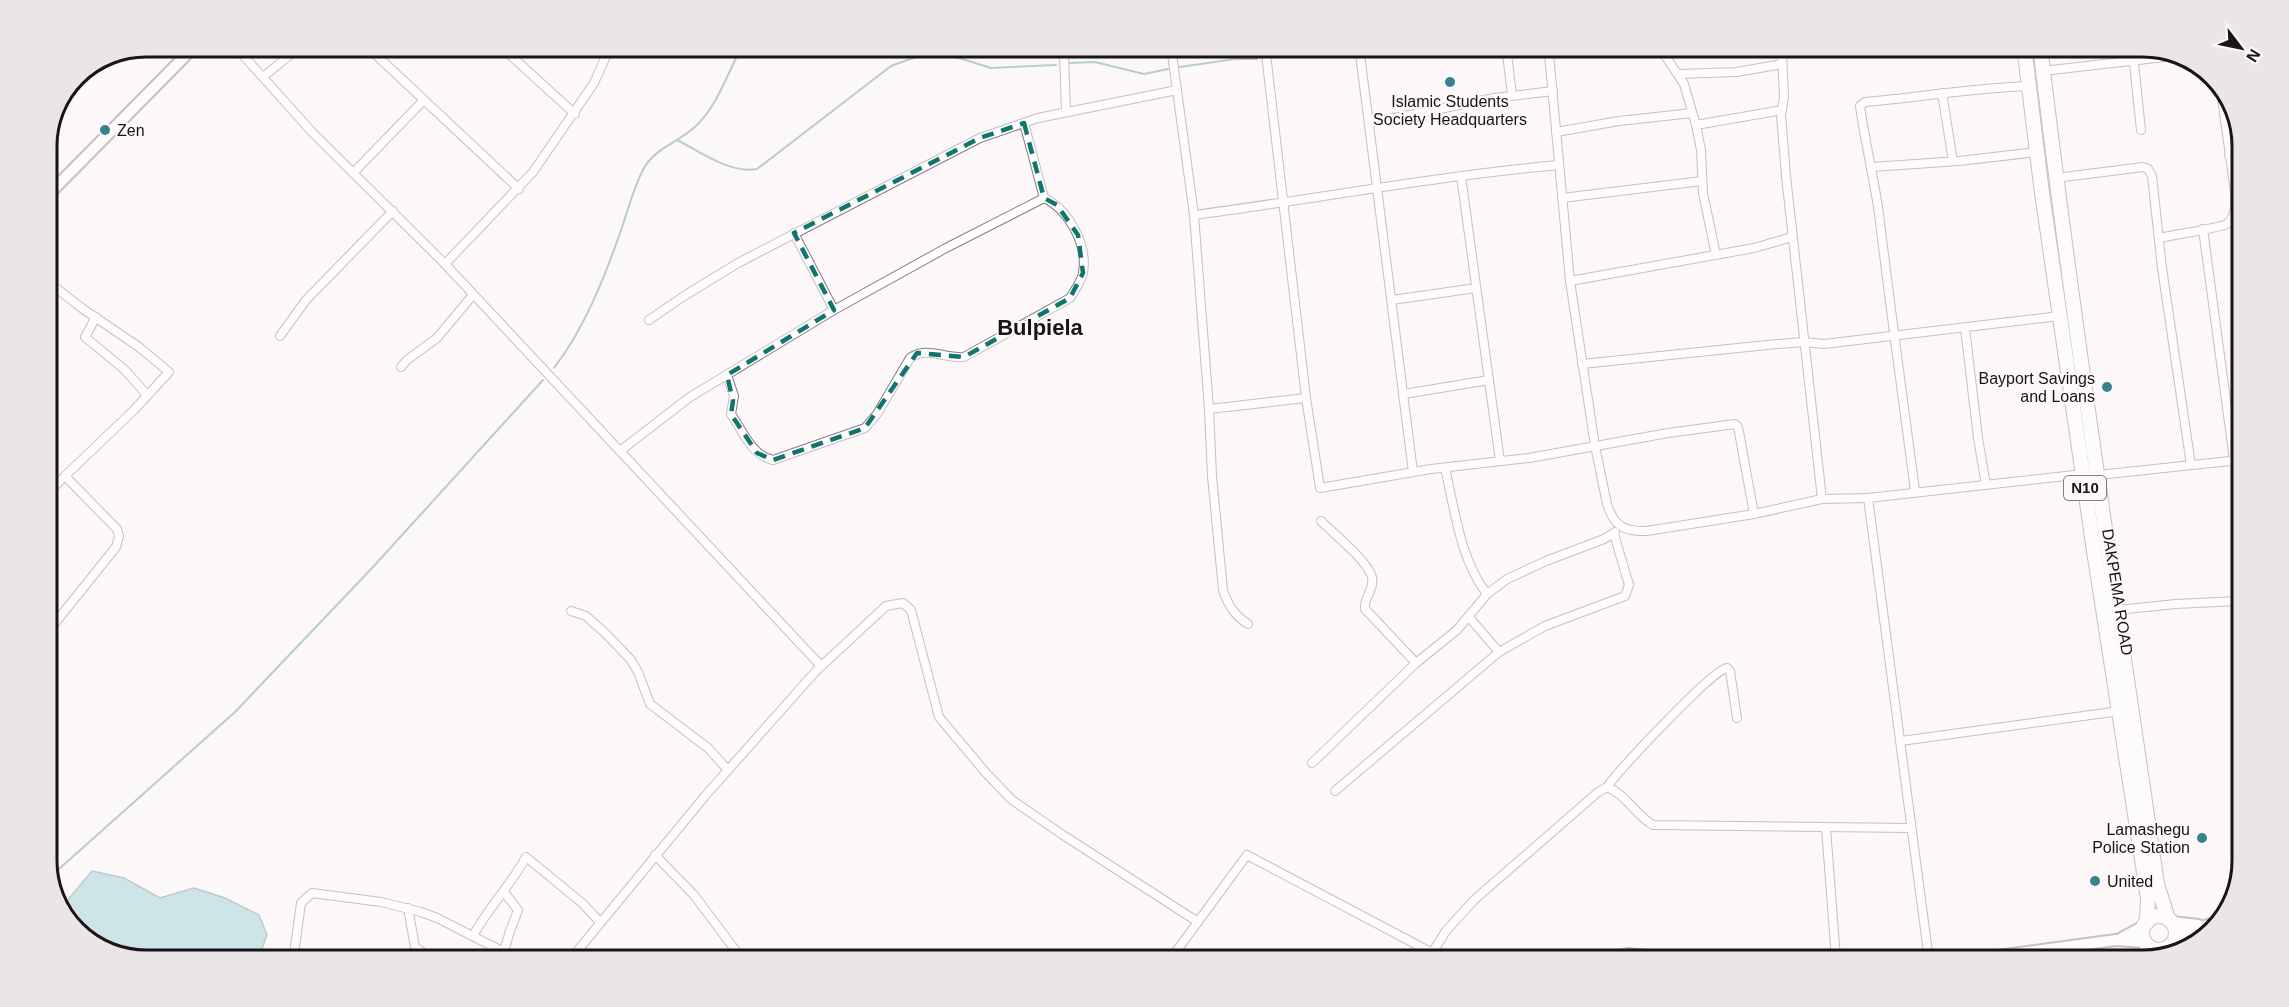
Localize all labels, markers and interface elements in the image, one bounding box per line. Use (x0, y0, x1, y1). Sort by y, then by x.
north arrow (2211, 18, 2271, 78)
text: N (2243, 46, 2264, 65)
marker: Islamic Students Society Headquarters (1443, 75, 1457, 89)
place label: Islamic Students Society Headquarters (1373, 93, 1527, 128)
place label: Zen (117, 122, 145, 139)
marker: Zen (98, 123, 112, 137)
district label: Bulpiela (997, 315, 1084, 340)
place label: Bayport Savings and Loans (1978, 370, 2095, 405)
marker: Bayport Savings and Loans (2100, 380, 2114, 394)
road number: N10 (2064, 476, 2106, 500)
street label: DAKPEMA ROAD (2099, 528, 2136, 657)
place label: Lamashegu Police Station (2092, 821, 2190, 856)
marker: Lamashegu Police Station (2195, 831, 2209, 845)
place label: United (2107, 873, 2153, 890)
marker: United (2088, 874, 2102, 888)

